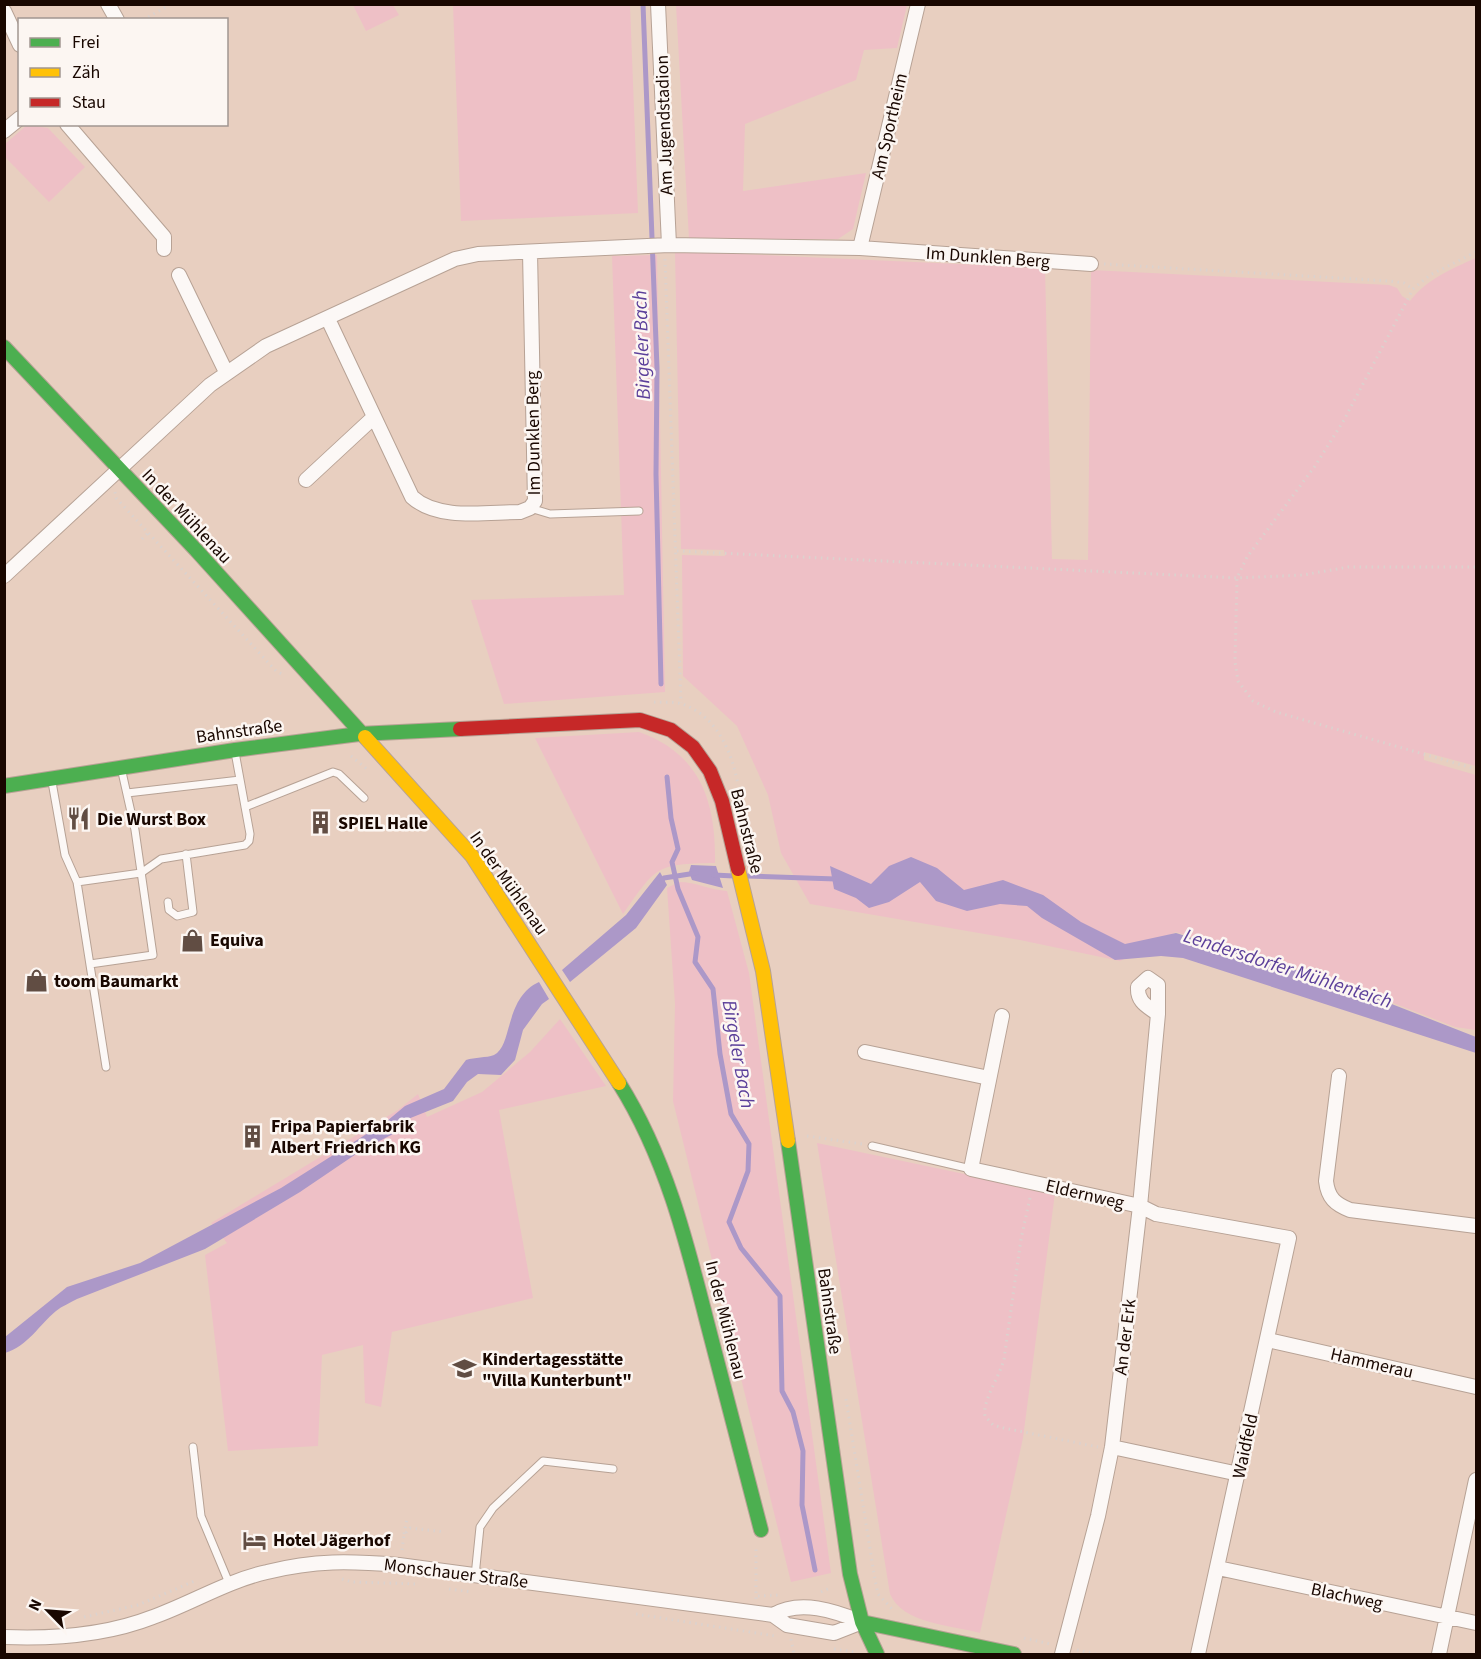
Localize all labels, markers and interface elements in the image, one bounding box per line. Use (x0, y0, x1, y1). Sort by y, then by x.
legend (18, 18, 228, 126)
text: Frei (72, 30, 100, 55)
street label: Am Jugendstadion (650, 54, 679, 196)
text: Zäh (72, 60, 100, 85)
street label: Am Sportheim (865, 71, 914, 182)
text: Stau (72, 90, 106, 115)
street label: Im Dunklen Berg (925, 241, 1051, 274)
water label: Birgeler Bach (626, 290, 658, 400)
street label: Im Dunklen Berg (520, 371, 547, 495)
street label: In der Mühlenau (136, 463, 237, 569)
street label: Bahnstraße (194, 713, 284, 750)
street label: Bahnstraße (724, 786, 769, 876)
restaurant icon: Die Wurst Box (66, 806, 92, 832)
place label: Die Wurst Box (97, 807, 206, 832)
building icon: SPIEL Halle (307, 810, 333, 836)
place label: SPIEL Halle (338, 811, 428, 836)
street label: In der Mühlenau (463, 826, 554, 940)
water label: Lendersdorfer Mühlenteich (1180, 922, 1396, 1016)
shop icon: Equiva (179, 927, 205, 953)
place label: Equiva (210, 928, 264, 953)
shop icon: toom Baumarkt (23, 968, 49, 994)
place label: toom Baumarkt (54, 969, 178, 994)
water label: Birgeler Bach (715, 998, 761, 1111)
place label: Fripa Papierfabrik Albert Friedrich KG (270, 1114, 421, 1160)
building icon: Fripa Papierfabrik Albert Friedrich KG (240, 1123, 266, 1149)
street label: Eldernweg (1043, 1173, 1127, 1216)
street label: In der Mühlenau (699, 1258, 752, 1382)
street label: Bahnstraße (811, 1266, 848, 1356)
street label: An der Erk (1108, 1297, 1143, 1377)
street label: Hammerau (1328, 1342, 1416, 1385)
place label: Kindertagesstätte "Villa Kunterbunt" (482, 1347, 632, 1393)
school or university icon: Kindertagesstätte "Villa Kunterbunt" (451, 1356, 477, 1382)
street label: Waidfeld (1226, 1411, 1265, 1481)
hotel icon: Hotel Jägerhof (242, 1527, 268, 1553)
place label: Hotel Jägerhof (273, 1528, 391, 1553)
street label: Monschauer Straße (382, 1552, 530, 1595)
street label: Blachweg (1309, 1577, 1385, 1616)
north arrow (18, 1581, 78, 1641)
text: N (23, 1596, 48, 1615)

